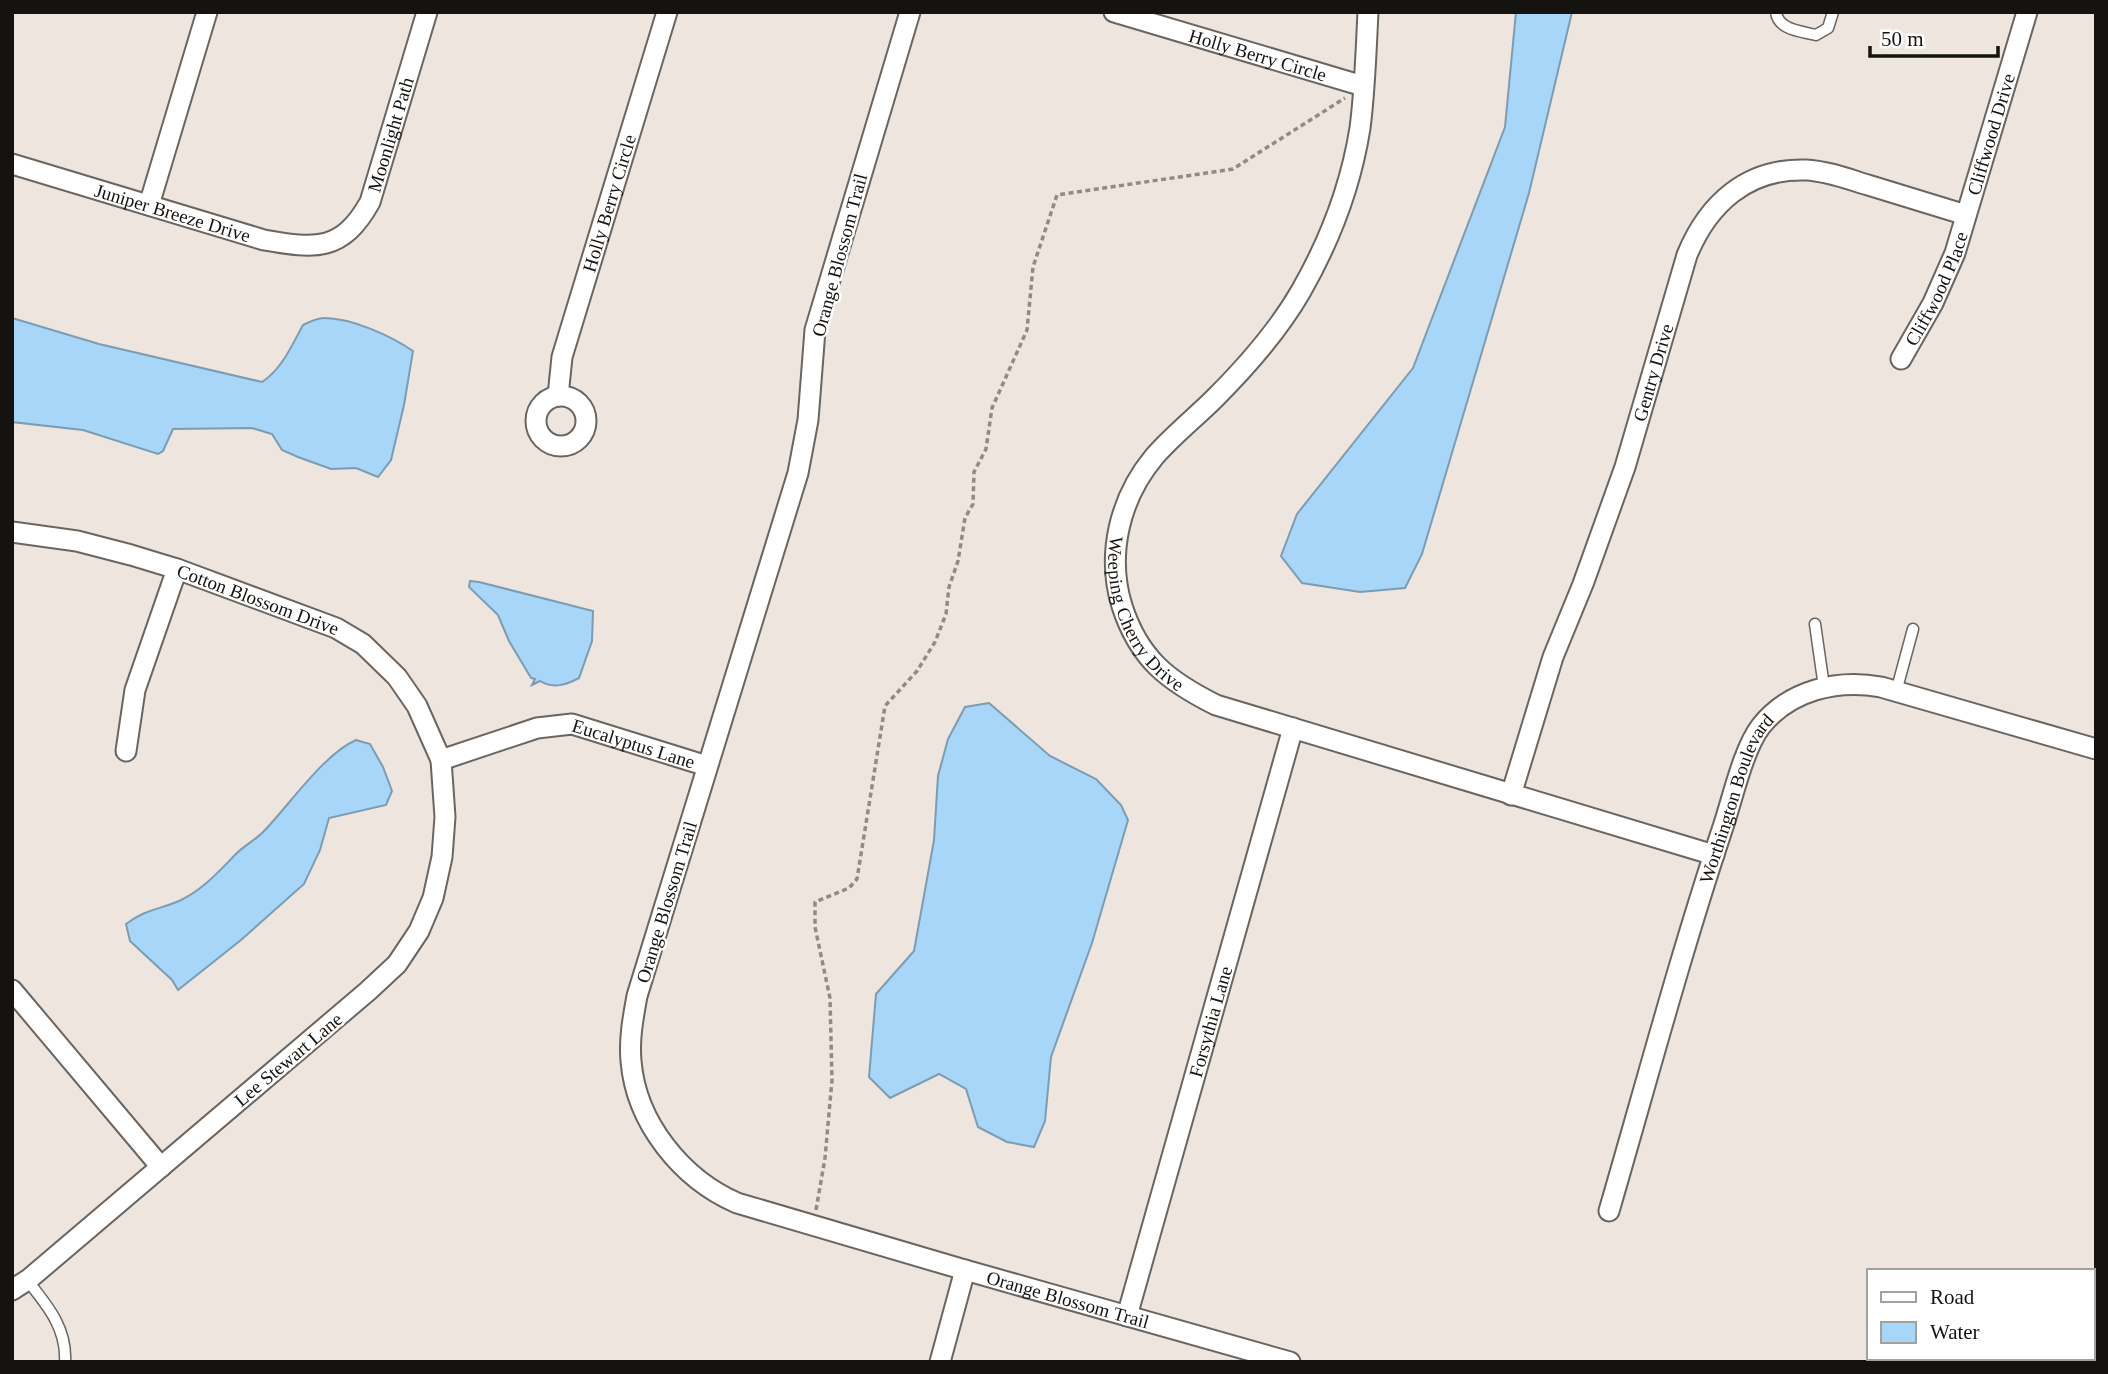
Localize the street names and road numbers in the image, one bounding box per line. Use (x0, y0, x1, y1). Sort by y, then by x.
street label: Holly Berry Circle (1186, 25, 1329, 86)
street label: Cliffwood Drive (1963, 71, 2019, 198)
street label: Moonlight Path (364, 74, 418, 195)
street label: Holly Berry Circle (579, 132, 640, 275)
street label: Orange Blossom Trail (808, 171, 871, 339)
street label: Juniper Breeze Drive (92, 180, 253, 246)
street label: Cliffwood Place (1901, 229, 1972, 350)
street label: Gentry Drive (1629, 321, 1677, 424)
street label: Weeping Cherry Drive (1104, 535, 1188, 695)
street label: Cotton Blossom Drive (174, 560, 342, 639)
street label: Worthington Boulevard (1695, 709, 1778, 886)
street label: Eucalyptus Lane (570, 715, 697, 773)
street label: Orange Blossom Trail (632, 819, 701, 985)
street label: Forsythia Lane (1185, 964, 1236, 1080)
street label: Lee Stewart Lane (230, 1008, 346, 1110)
street label: Orange Blossom Trail (984, 1267, 1152, 1333)

